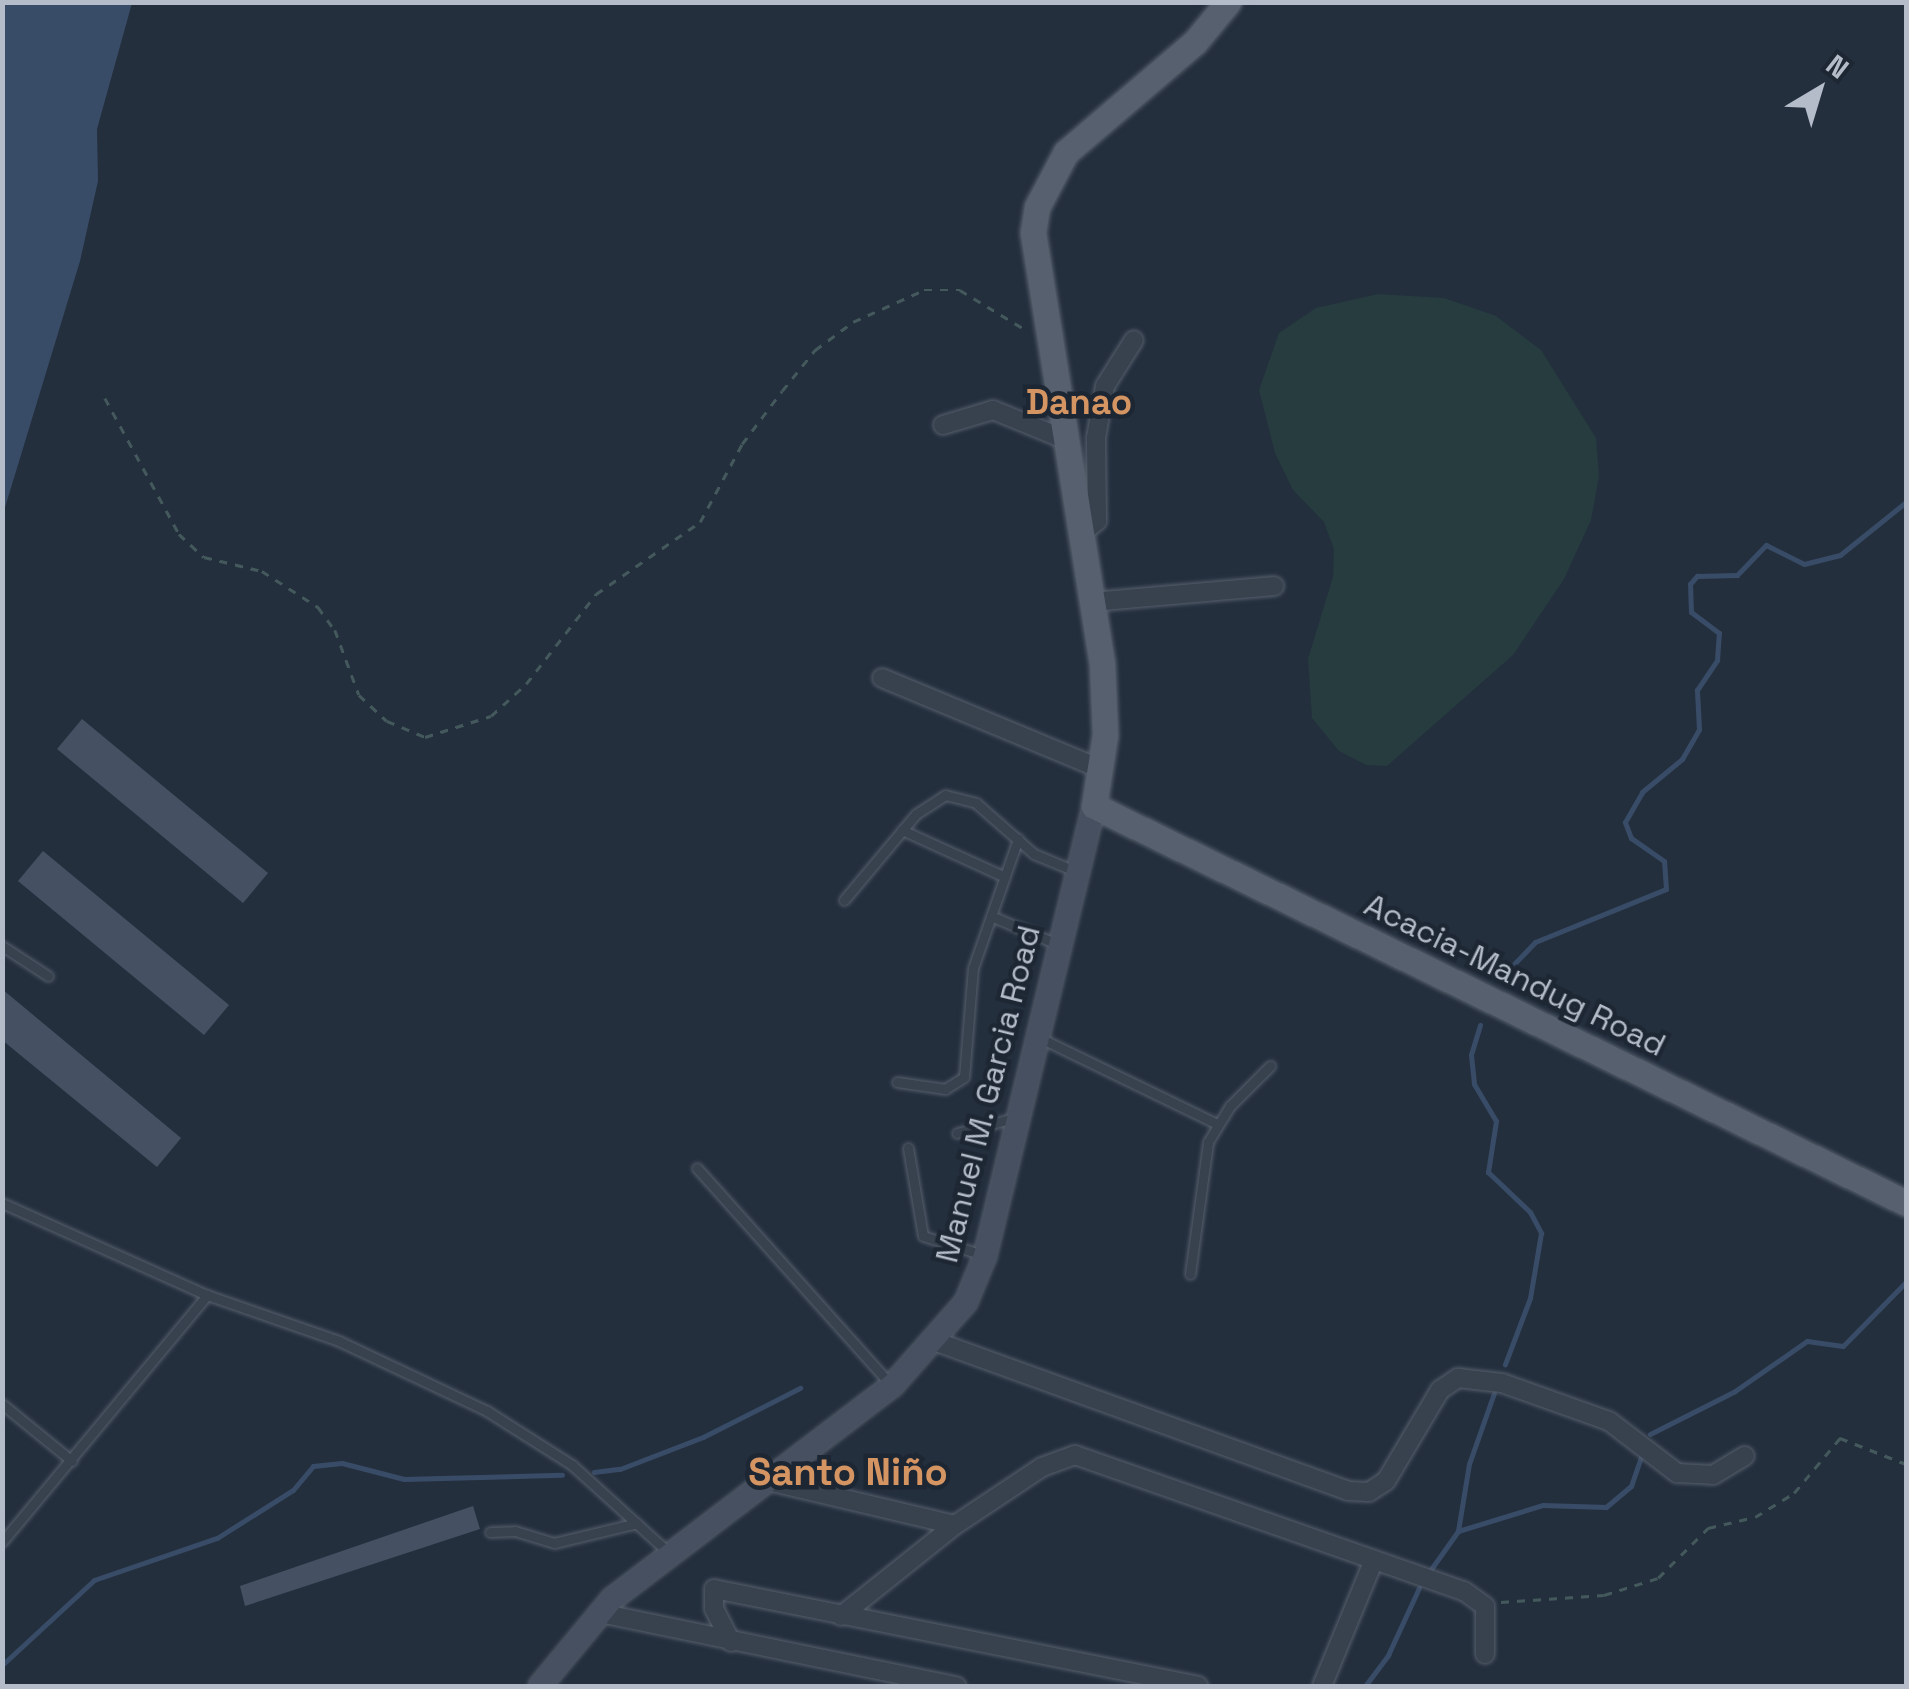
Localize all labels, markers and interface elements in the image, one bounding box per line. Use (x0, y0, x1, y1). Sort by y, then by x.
north arrow (1769, 40, 1869, 140)
text: N (1819, 46, 1856, 86)
district label: Danao (1026, 381, 1132, 423)
street label: Acacia-Mandug Road (1358, 885, 1672, 1065)
street label: Manuel M. Garcia Road (927, 921, 1049, 1267)
district label: Santo Niño (748, 1450, 948, 1496)

